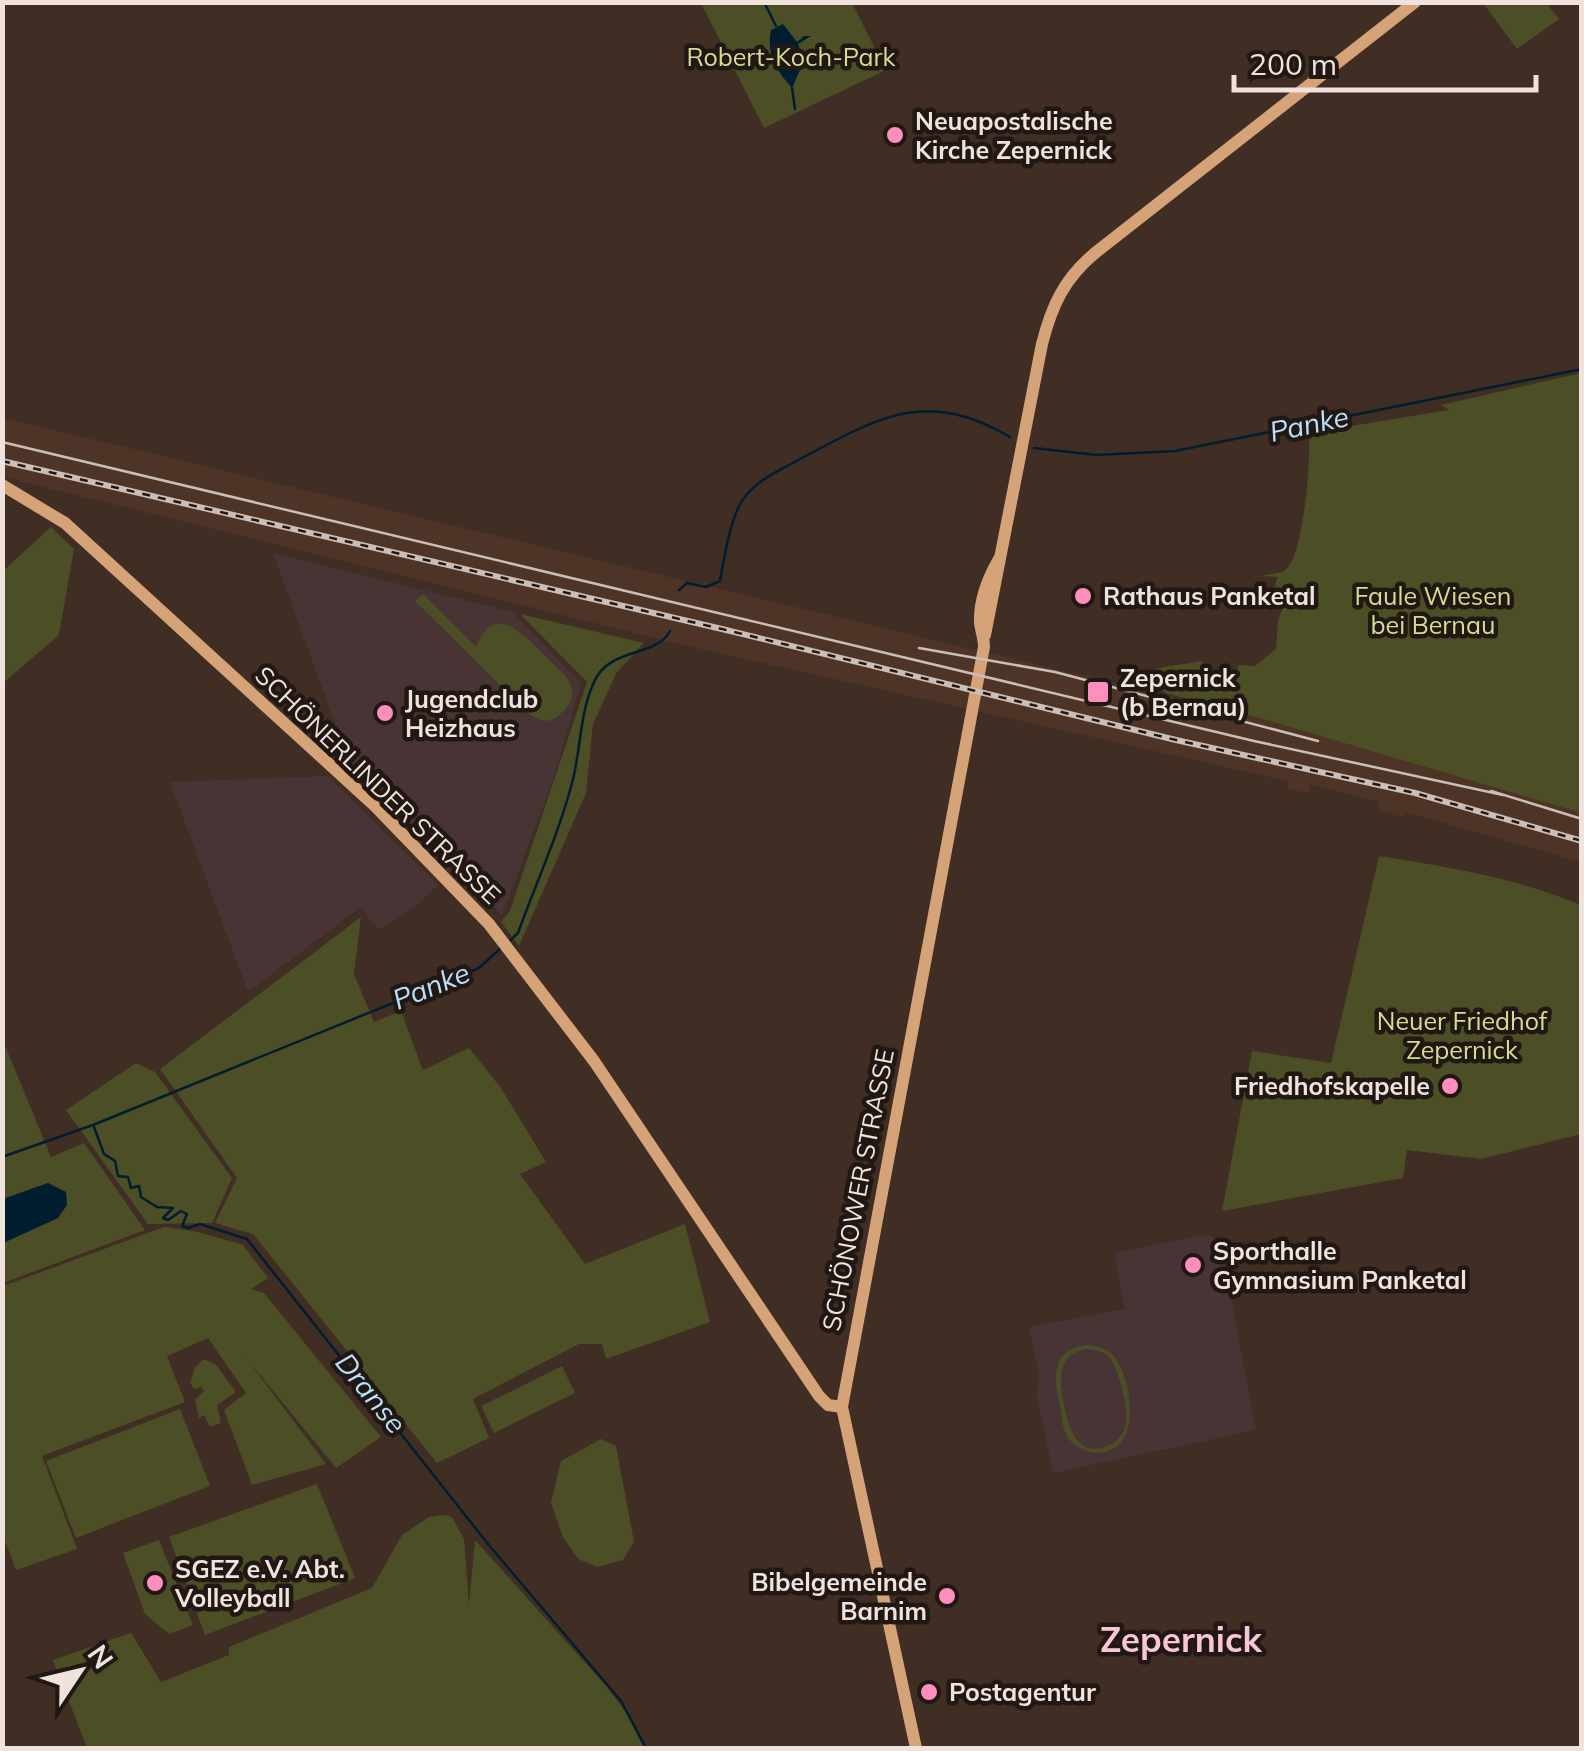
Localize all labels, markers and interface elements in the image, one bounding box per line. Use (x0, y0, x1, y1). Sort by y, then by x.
scale bar (1234, 30, 1536, 92)
park label: Robert-Koch-Park (686, 41, 897, 72)
text: 200 m (1249, 45, 1337, 83)
place label: Neuapostalische Kirche Zepernick (915, 105, 1113, 165)
marker: Neuapostalische Kirche Zepernick (884, 124, 906, 146)
water label: Panke (1266, 398, 1352, 449)
place label: Rathaus Panketal (1103, 580, 1316, 611)
park label: Faule Wiesen bei Bernau (1354, 580, 1512, 640)
marker: Rathaus Panketal (1072, 585, 1094, 607)
street label: SCHÖNERLINDER STRASSE (249, 659, 508, 910)
place label: Zepernick (b Bernau) (1120, 662, 1246, 722)
marker: Zepernick (b Bernau) (1085, 679, 1111, 705)
place label: Jugendclub Heizhaus (405, 683, 538, 743)
marker: Jugendclub Heizhaus (374, 702, 396, 724)
water label: Panke (387, 954, 474, 1017)
park label: Neuer Friedhof Zepernick (1377, 1005, 1548, 1065)
street label: SCHÖNOWER STRASSE (815, 1046, 900, 1333)
place label: Friedhofskapelle (1234, 1070, 1430, 1101)
marker: Friedhofskapelle (1439, 1075, 1461, 1097)
place label: Sporthalle Gymnasium Panketal (1213, 1235, 1467, 1295)
marker: Sporthalle Gymnasium Panketal (1182, 1254, 1204, 1276)
water label: Dranse (328, 1345, 414, 1440)
place label: SGEZ e.V. Abt. Volleyball (174, 1553, 345, 1613)
place label: Bibelgemeinde Barnim (751, 1566, 927, 1626)
marker: SGEZ e.V. Abt. Volleyball (144, 1572, 166, 1594)
marker: Bibelgemeinde Barnim (936, 1585, 958, 1607)
district label: Zepernick (1100, 1617, 1263, 1661)
north arrow (30, 1621, 130, 1721)
text: N (80, 1638, 121, 1675)
place label: Postagentur (949, 1676, 1096, 1707)
marker: Postagentur (918, 1681, 940, 1703)

